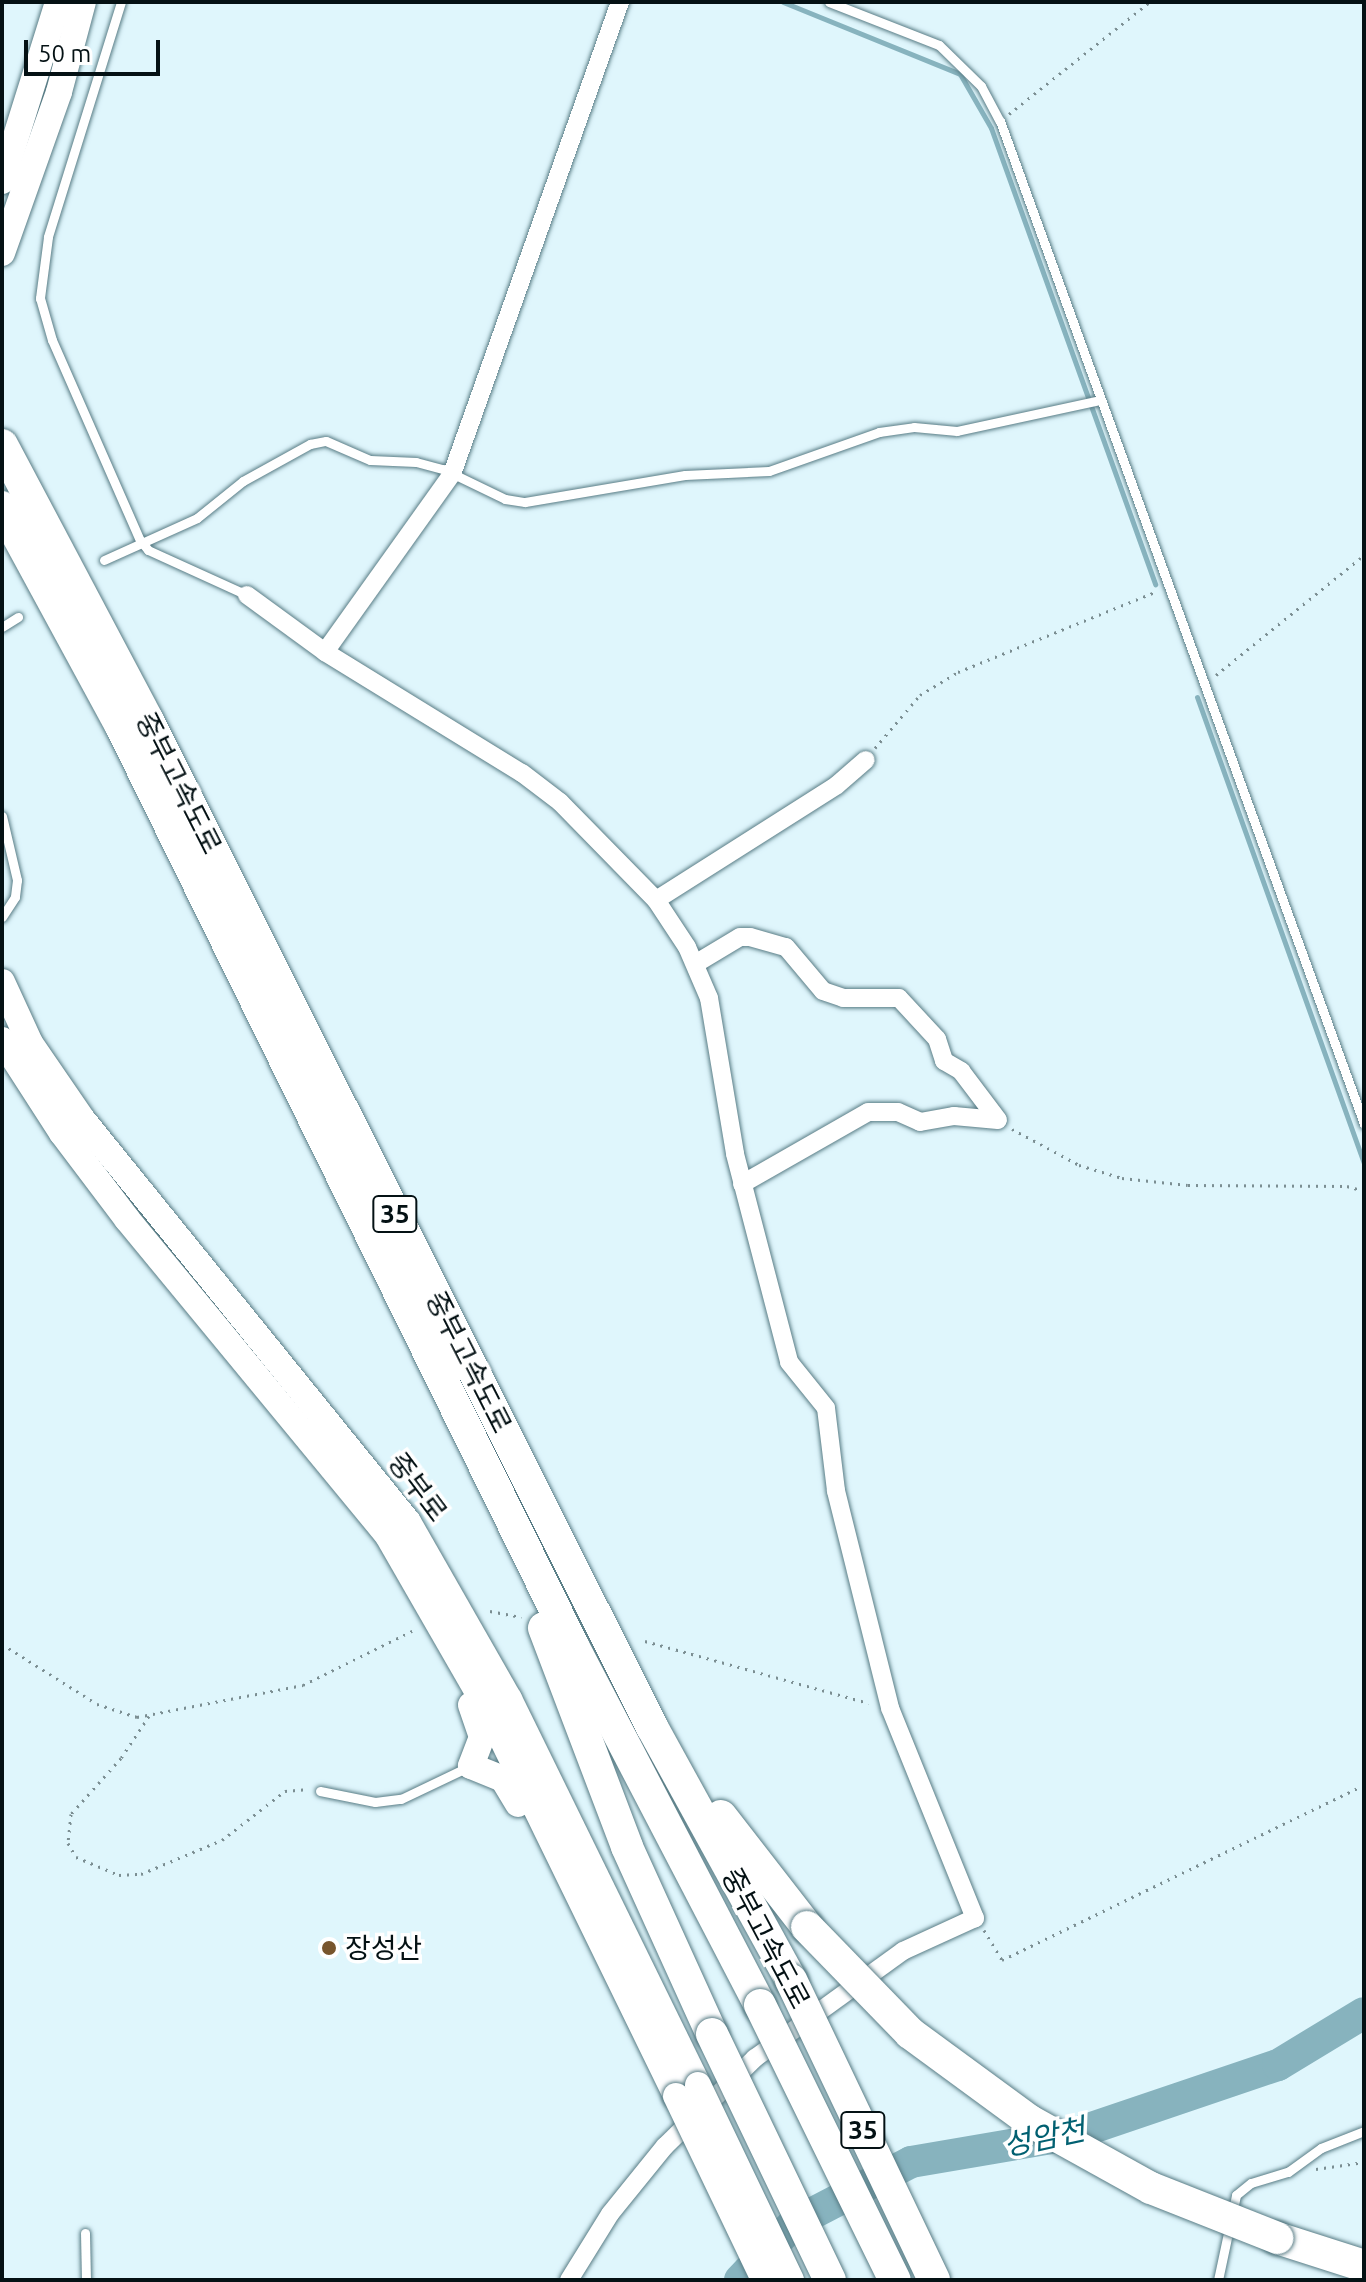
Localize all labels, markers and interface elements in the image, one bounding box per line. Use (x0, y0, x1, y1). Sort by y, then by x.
scale bar (28, 24, 164, 74)
text: 50 m (38, 40, 91, 67)
street label: 중부고속도로 (129, 707, 229, 859)
road number: 35 (371, 1192, 419, 1236)
street label: 중부고속도로 (419, 1286, 519, 1438)
street label: 중부로 (381, 1446, 455, 1528)
street label: 중부고속도로 (715, 1862, 817, 2014)
place label: 장성산 (345, 1931, 422, 1965)
marker: 장성산 (320, 1939, 338, 1957)
road number: 35 (839, 2108, 887, 2152)
water label: 성암천 (1000, 2111, 1088, 2163)

